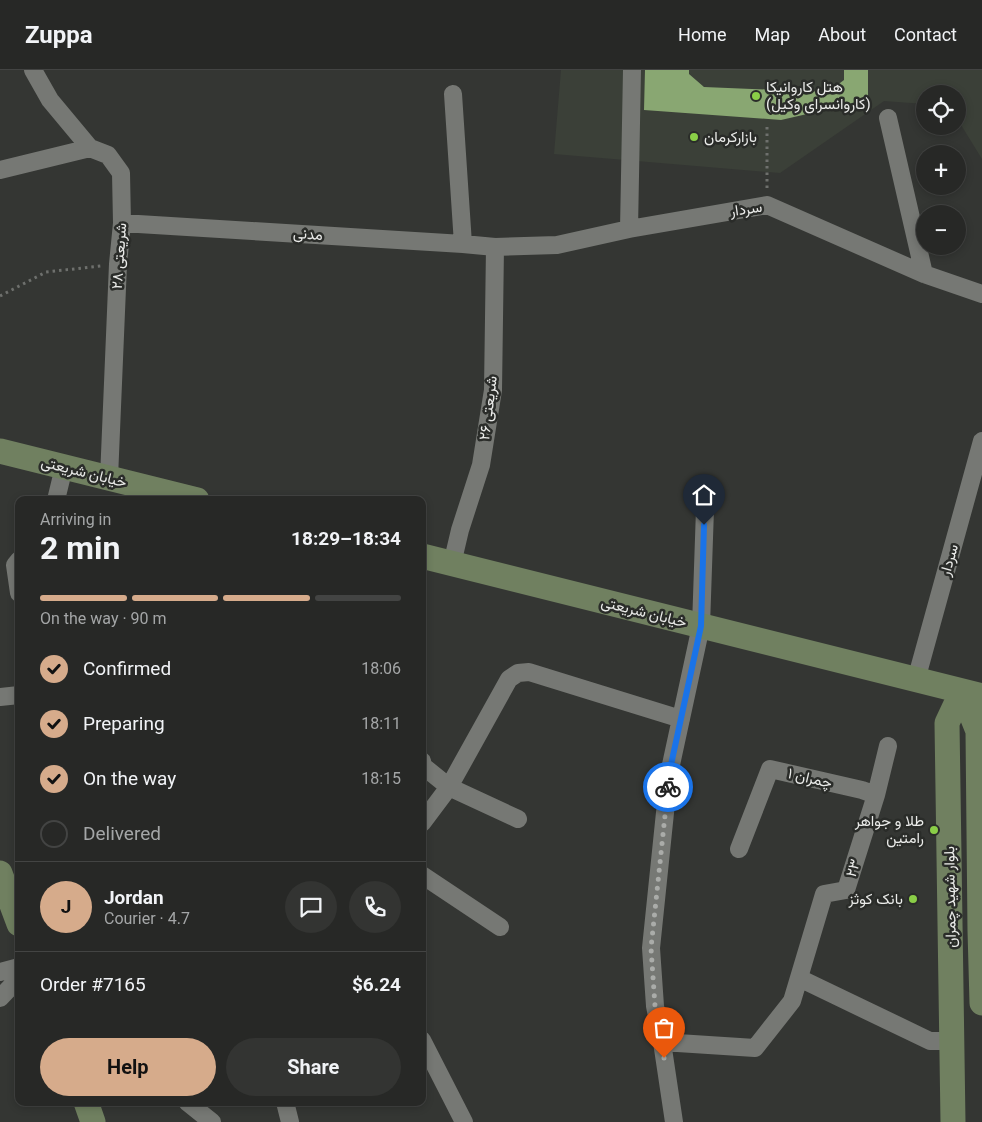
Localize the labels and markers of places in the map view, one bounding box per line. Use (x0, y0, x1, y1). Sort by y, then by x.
place label: هتل کاروانیکا (کاروانسرای وکیل) (766, 78, 871, 114)
marker: هتل کاروانیکا (کاروانسرای وکیل) (750, 90, 762, 102)
place label: بازارکرمان (704, 128, 757, 146)
marker: بازارکرمان (688, 131, 700, 143)
pin (683, 474, 725, 525)
place label: طلا و جواهر رامتین (854, 812, 924, 848)
marker: طلا و جواهر رامتین (928, 824, 940, 836)
place label: بانک کوثز (847, 890, 903, 908)
marker: بانک کوثز (907, 893, 919, 905)
pin (643, 1007, 685, 1058)

